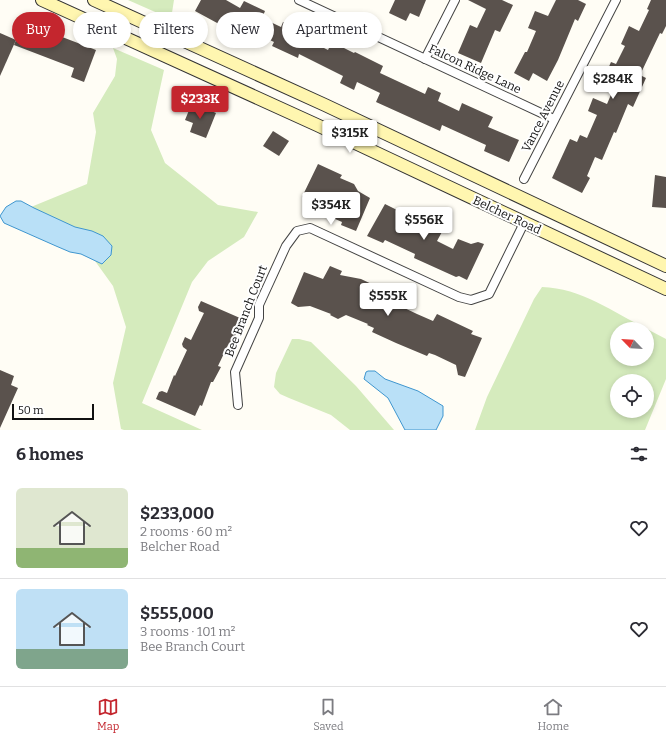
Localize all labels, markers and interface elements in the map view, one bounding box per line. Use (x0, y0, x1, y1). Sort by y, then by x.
chip: Buy (12, 12, 65, 48)
chip: Rent (73, 12, 131, 48)
chip: Filters (139, 12, 208, 48)
chip: New (216, 12, 274, 48)
chip: Apartment (282, 12, 382, 48)
street label: Falcon Ridge Lane (427, 41, 523, 97)
pin: $284K (585, 66, 641, 100)
text: $284K (593, 71, 633, 86)
street label: Vance Avenue (519, 78, 567, 154)
pin: $233K (172, 86, 228, 120)
text: $233K (180, 91, 220, 106)
pin: $315K (322, 120, 378, 154)
text: $315K (331, 125, 369, 140)
pin: $354K (303, 192, 359, 226)
street label: Belcher Road (471, 193, 543, 237)
text: $354K (311, 197, 351, 212)
pin: $556K (396, 207, 452, 241)
text: $556K (404, 212, 444, 227)
street label: Bee Branch Court (222, 263, 270, 359)
pin: $555K (360, 283, 416, 317)
text: $555K (369, 288, 407, 303)
north arrow (610, 322, 654, 366)
map controls (610, 322, 654, 418)
button: locate (610, 374, 654, 418)
scale bar (12, 402, 94, 421)
text: 50 m (18, 404, 44, 417)
icon: filters (628, 443, 650, 465)
text: 6 homes (16, 444, 84, 465)
text: $233,000 (140, 503, 214, 524)
icon: home (48, 504, 96, 552)
icon: heart (628, 517, 650, 539)
text: 2 rooms · 60 m² (140, 524, 232, 539)
text: Belcher Road (140, 539, 220, 554)
text: $555,000 (140, 603, 214, 624)
icon: home (48, 605, 96, 653)
icon: heart (628, 618, 650, 640)
text: 3 rooms · 101 m² (140, 624, 235, 639)
text: Bee Branch Court (140, 639, 245, 654)
tab: Map (97, 696, 119, 733)
tab: Saved (313, 696, 343, 733)
tab: Home (538, 696, 569, 733)

